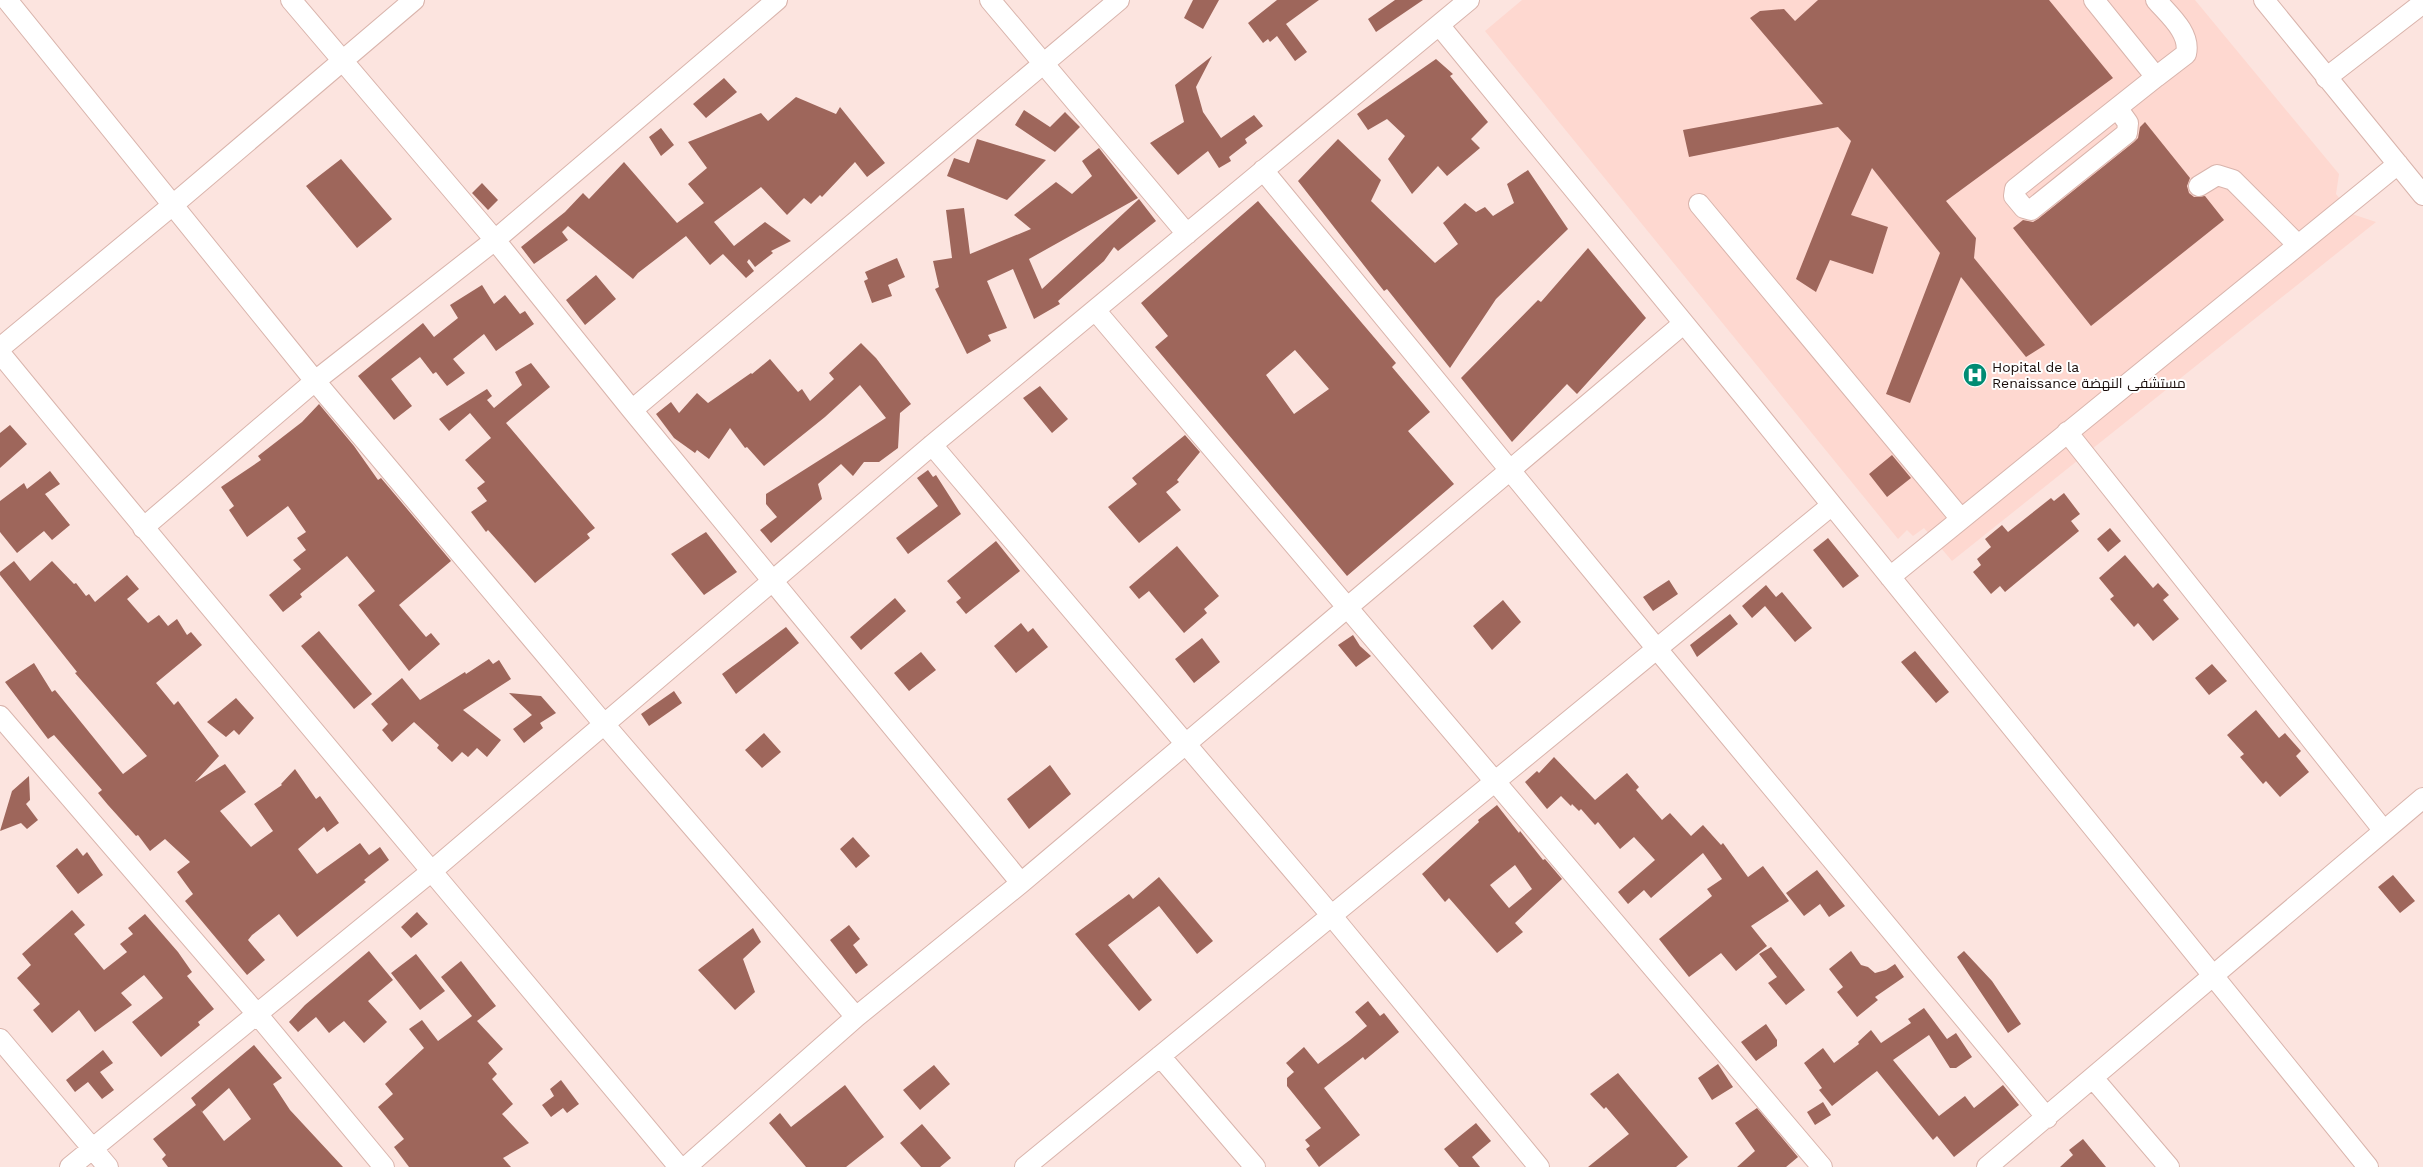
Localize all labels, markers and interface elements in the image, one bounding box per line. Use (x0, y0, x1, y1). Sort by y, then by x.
place label: Hopital de la Renaissance مستشفى النهضة (1992, 359, 2186, 391)
hospital icon: Hopital de la Renaissance مستشفى النهضة (1962, 362, 1988, 388)

